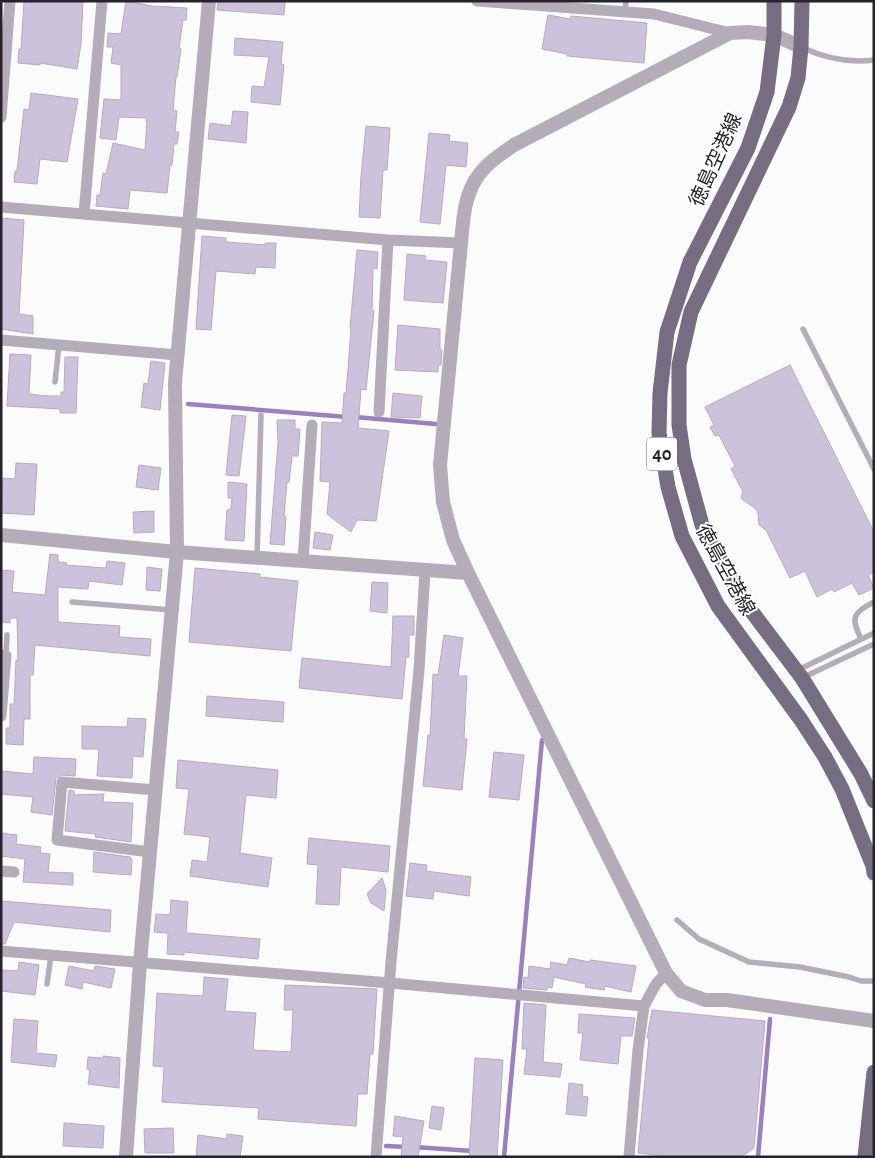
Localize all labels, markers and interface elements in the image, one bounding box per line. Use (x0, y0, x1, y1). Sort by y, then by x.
street label: 徳島空港線 (685, 109, 745, 210)
road number: 40 (647, 438, 677, 470)
street label: 徳島空港線 (692, 520, 760, 619)

